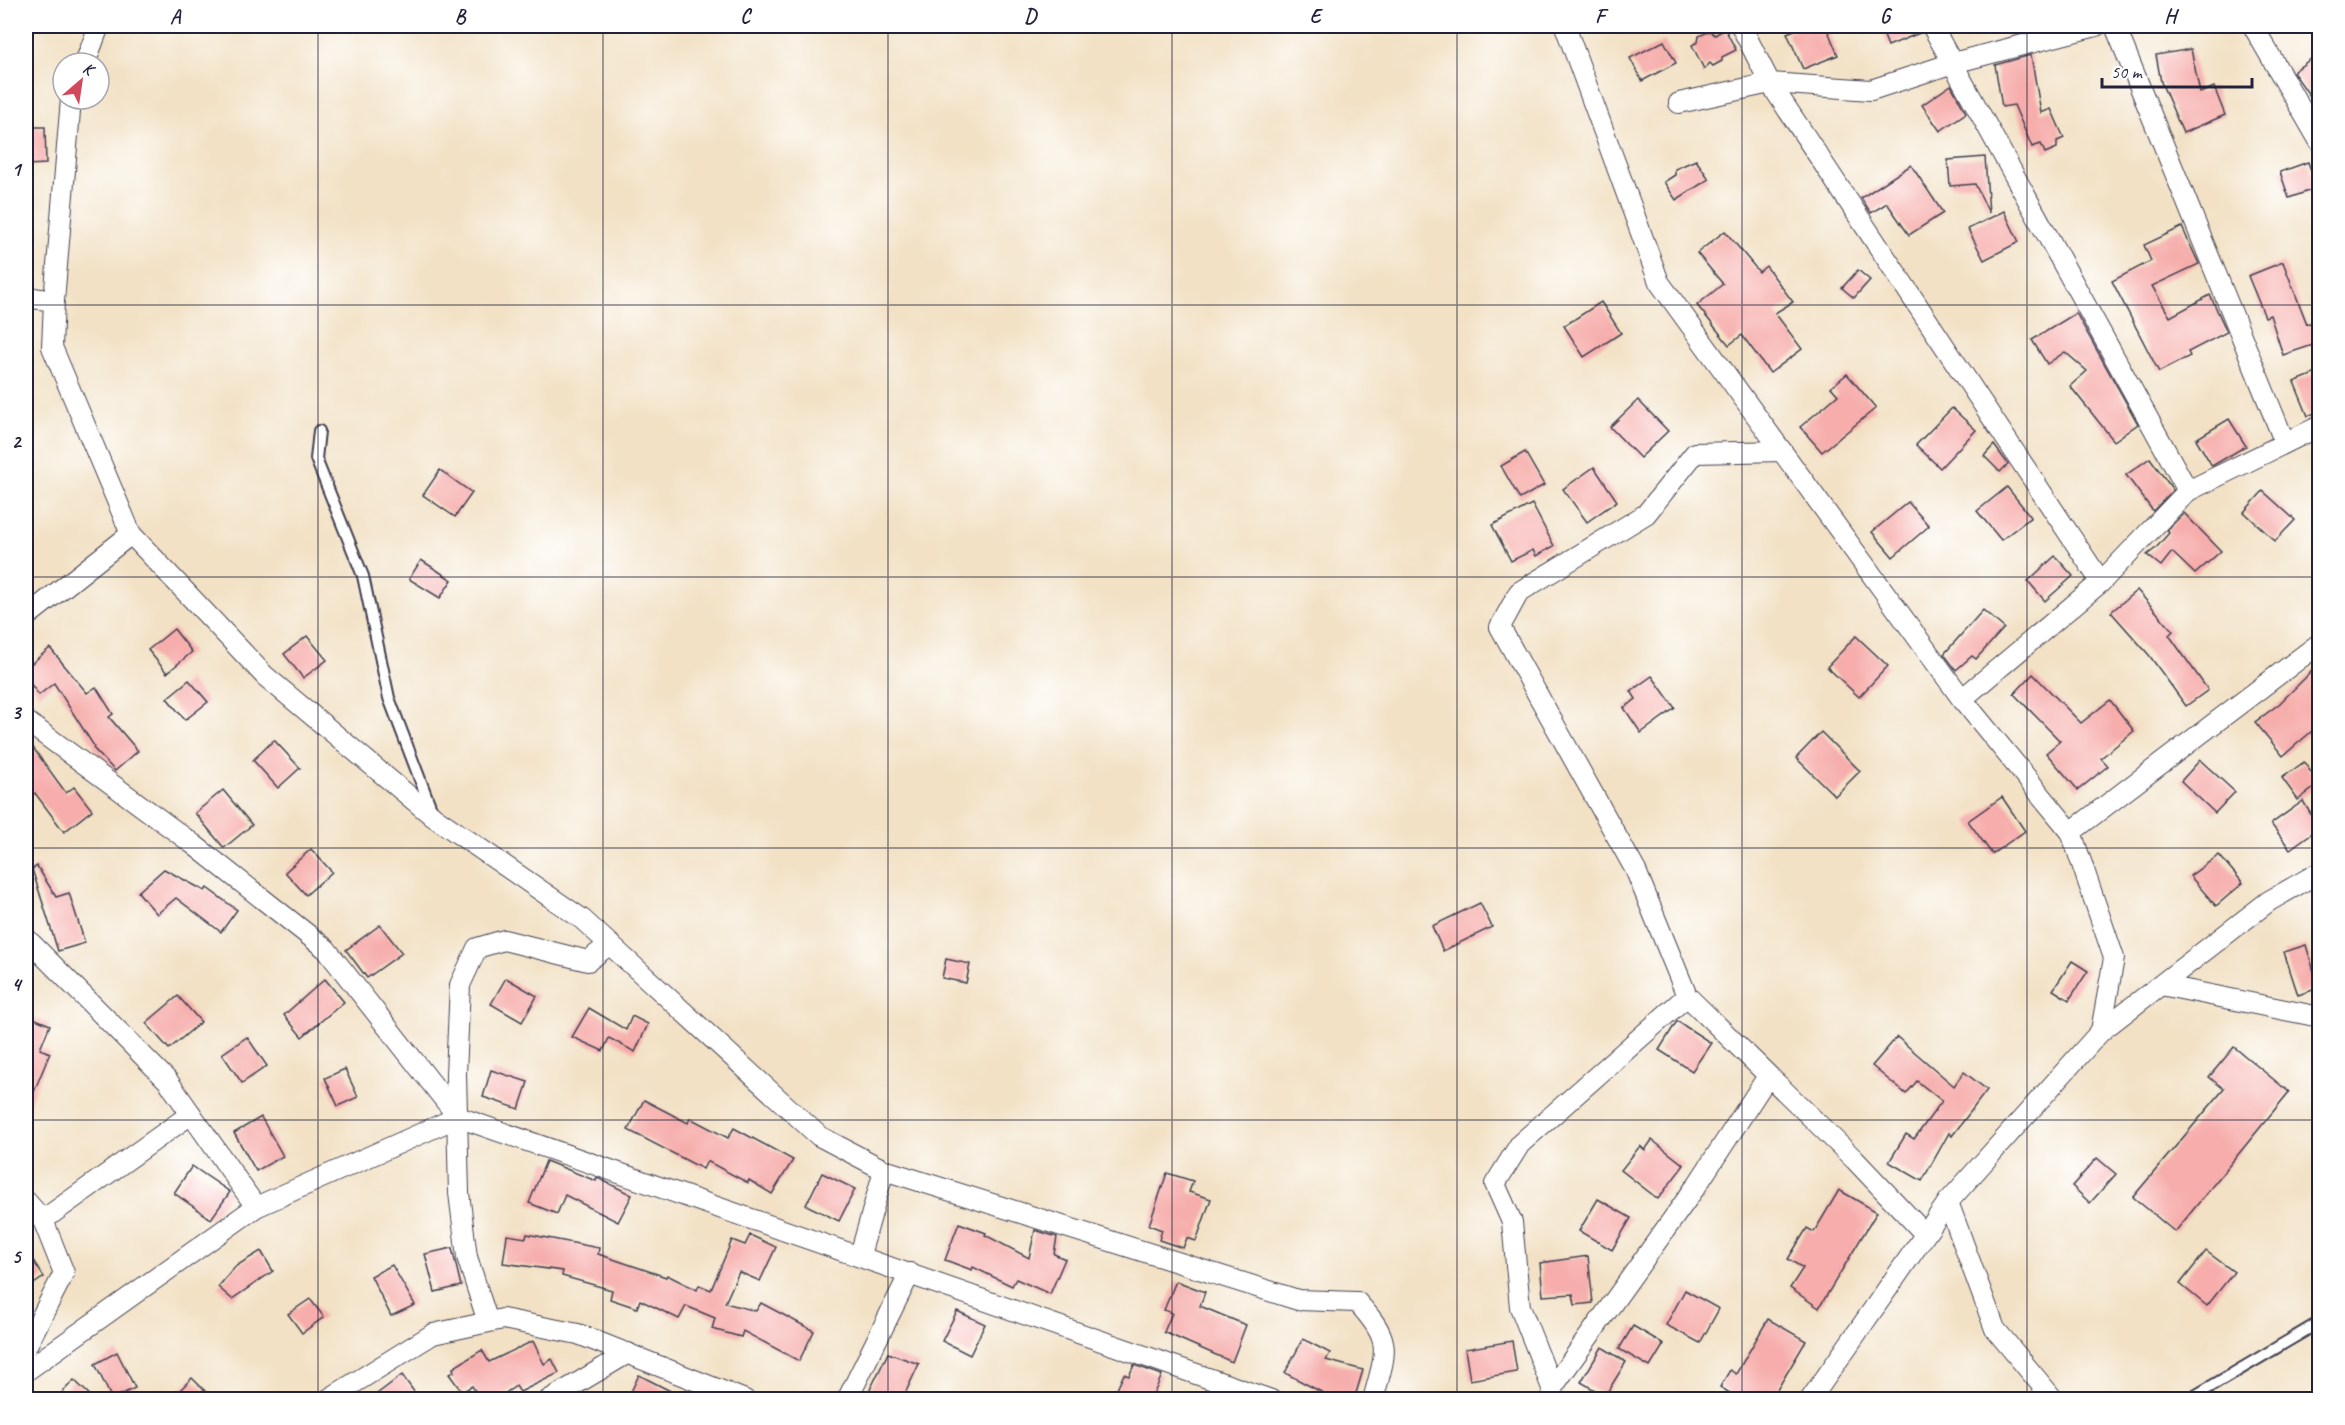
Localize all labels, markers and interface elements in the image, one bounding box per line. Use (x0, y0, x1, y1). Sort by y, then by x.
text: A (170, 4, 182, 29)
text: B (455, 4, 467, 29)
text: C (740, 4, 752, 29)
text: D (1024, 4, 1038, 29)
text: E (1310, 4, 1324, 29)
text: F (1595, 4, 1609, 29)
text: G (1880, 4, 1893, 29)
text: H (2164, 4, 2179, 29)
north arrow (51, 51, 111, 111)
scale bar (2102, 51, 2252, 89)
text: K (79, 58, 100, 81)
text: 50 m (2111, 61, 2144, 83)
text: 1 (12, 157, 23, 182)
text: 2 (12, 429, 23, 454)
text: 3 (12, 700, 23, 725)
text: 4 (12, 972, 24, 997)
text: 5 (12, 1244, 23, 1269)

